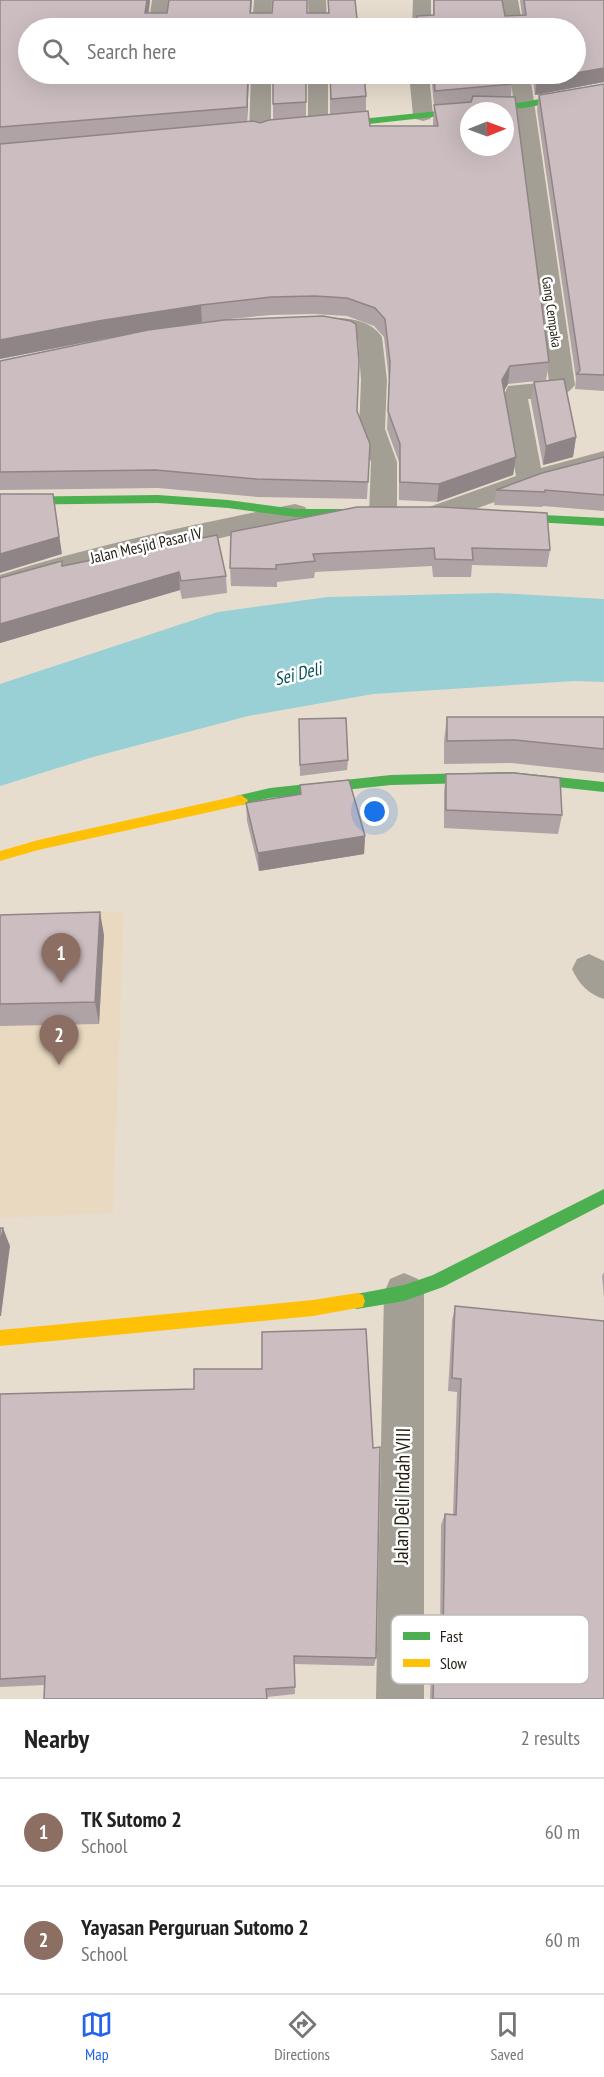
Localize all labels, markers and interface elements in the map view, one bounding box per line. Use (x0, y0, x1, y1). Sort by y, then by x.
search box (18, 18, 586, 84)
icon: search (39, 35, 72, 68)
text: Search here (87, 37, 176, 65)
north arrow (460, 102, 514, 156)
street label: Gang Cempaka (538, 275, 566, 349)
street label: Jalan Mesjid Pasar IV (87, 522, 204, 568)
water label: Sei Deli (272, 656, 326, 690)
your location (360, 797, 389, 826)
pin: 1 (42, 934, 80, 983)
pin: 2 (40, 1016, 78, 1065)
street label: Jalan Deli Indah VIII (388, 1428, 416, 1565)
legend (391, 1615, 589, 1684)
text: Fast (440, 1626, 463, 1646)
text: Slow (440, 1653, 467, 1673)
text: Nearby (24, 1722, 89, 1755)
text: 2 results (521, 1725, 580, 1751)
text: TK Sutomo 2 (81, 1805, 182, 1833)
text: 1 (39, 1819, 48, 1845)
text: 60 m (545, 1819, 580, 1845)
text: School (81, 1833, 127, 1859)
text: Yayasan Perguruan Sutomo 2 (81, 1913, 309, 1941)
text: 2 (39, 1927, 48, 1953)
text: 60 m (545, 1927, 580, 1953)
text: School (81, 1941, 127, 1967)
tab: Map (80, 2008, 113, 2064)
tab: Directions (274, 2008, 330, 2064)
tab: Saved (491, 2008, 524, 2064)

